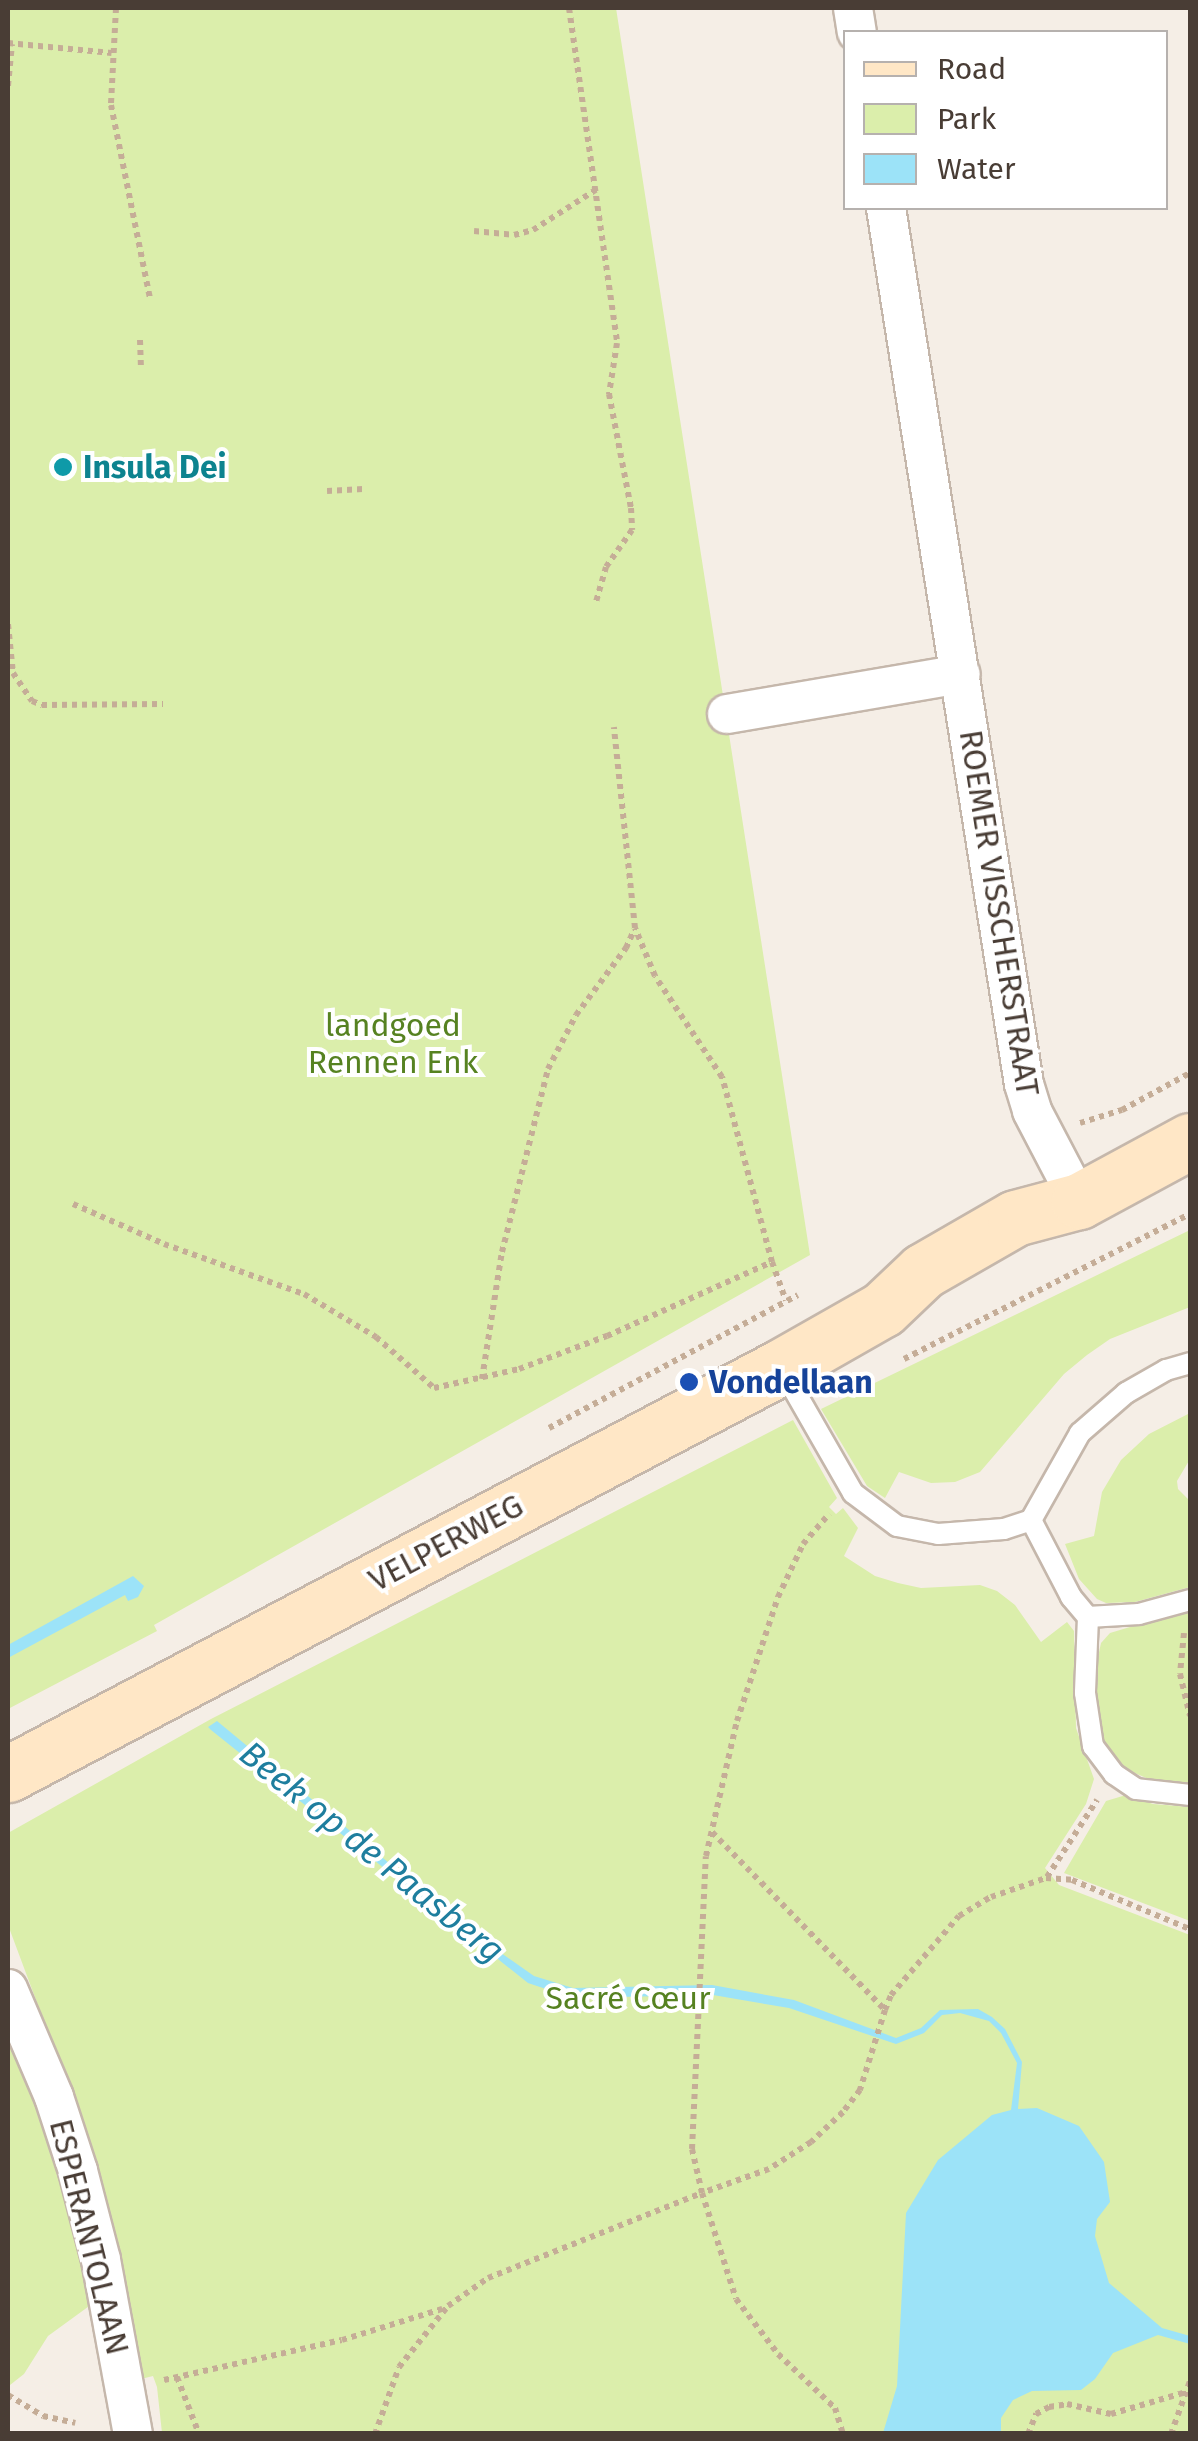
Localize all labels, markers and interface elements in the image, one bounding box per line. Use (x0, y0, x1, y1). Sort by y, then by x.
legend (843, 30, 1168, 210)
text: Road (937, 51, 1006, 87)
text: Park (937, 101, 996, 137)
text: Water (937, 151, 1016, 187)
place label: Insula Dei (83, 448, 227, 486)
marker: Insula Dei (52, 456, 74, 478)
street label: ROEMER VISSCHERSTRAAT (951, 727, 1047, 1099)
park label: landgoed Rennen Enk (308, 1007, 478, 1082)
place label: Vondellaan (709, 1363, 873, 1401)
marker: Vondellaan (678, 1371, 700, 1393)
street label: VELPERWEG (362, 1486, 530, 1600)
water label: Beek op de Paasberg (231, 1732, 513, 1972)
park label: Sacré Cœur (545, 1979, 711, 2017)
street label: ESPERANTOLAAN (41, 2115, 137, 2359)

